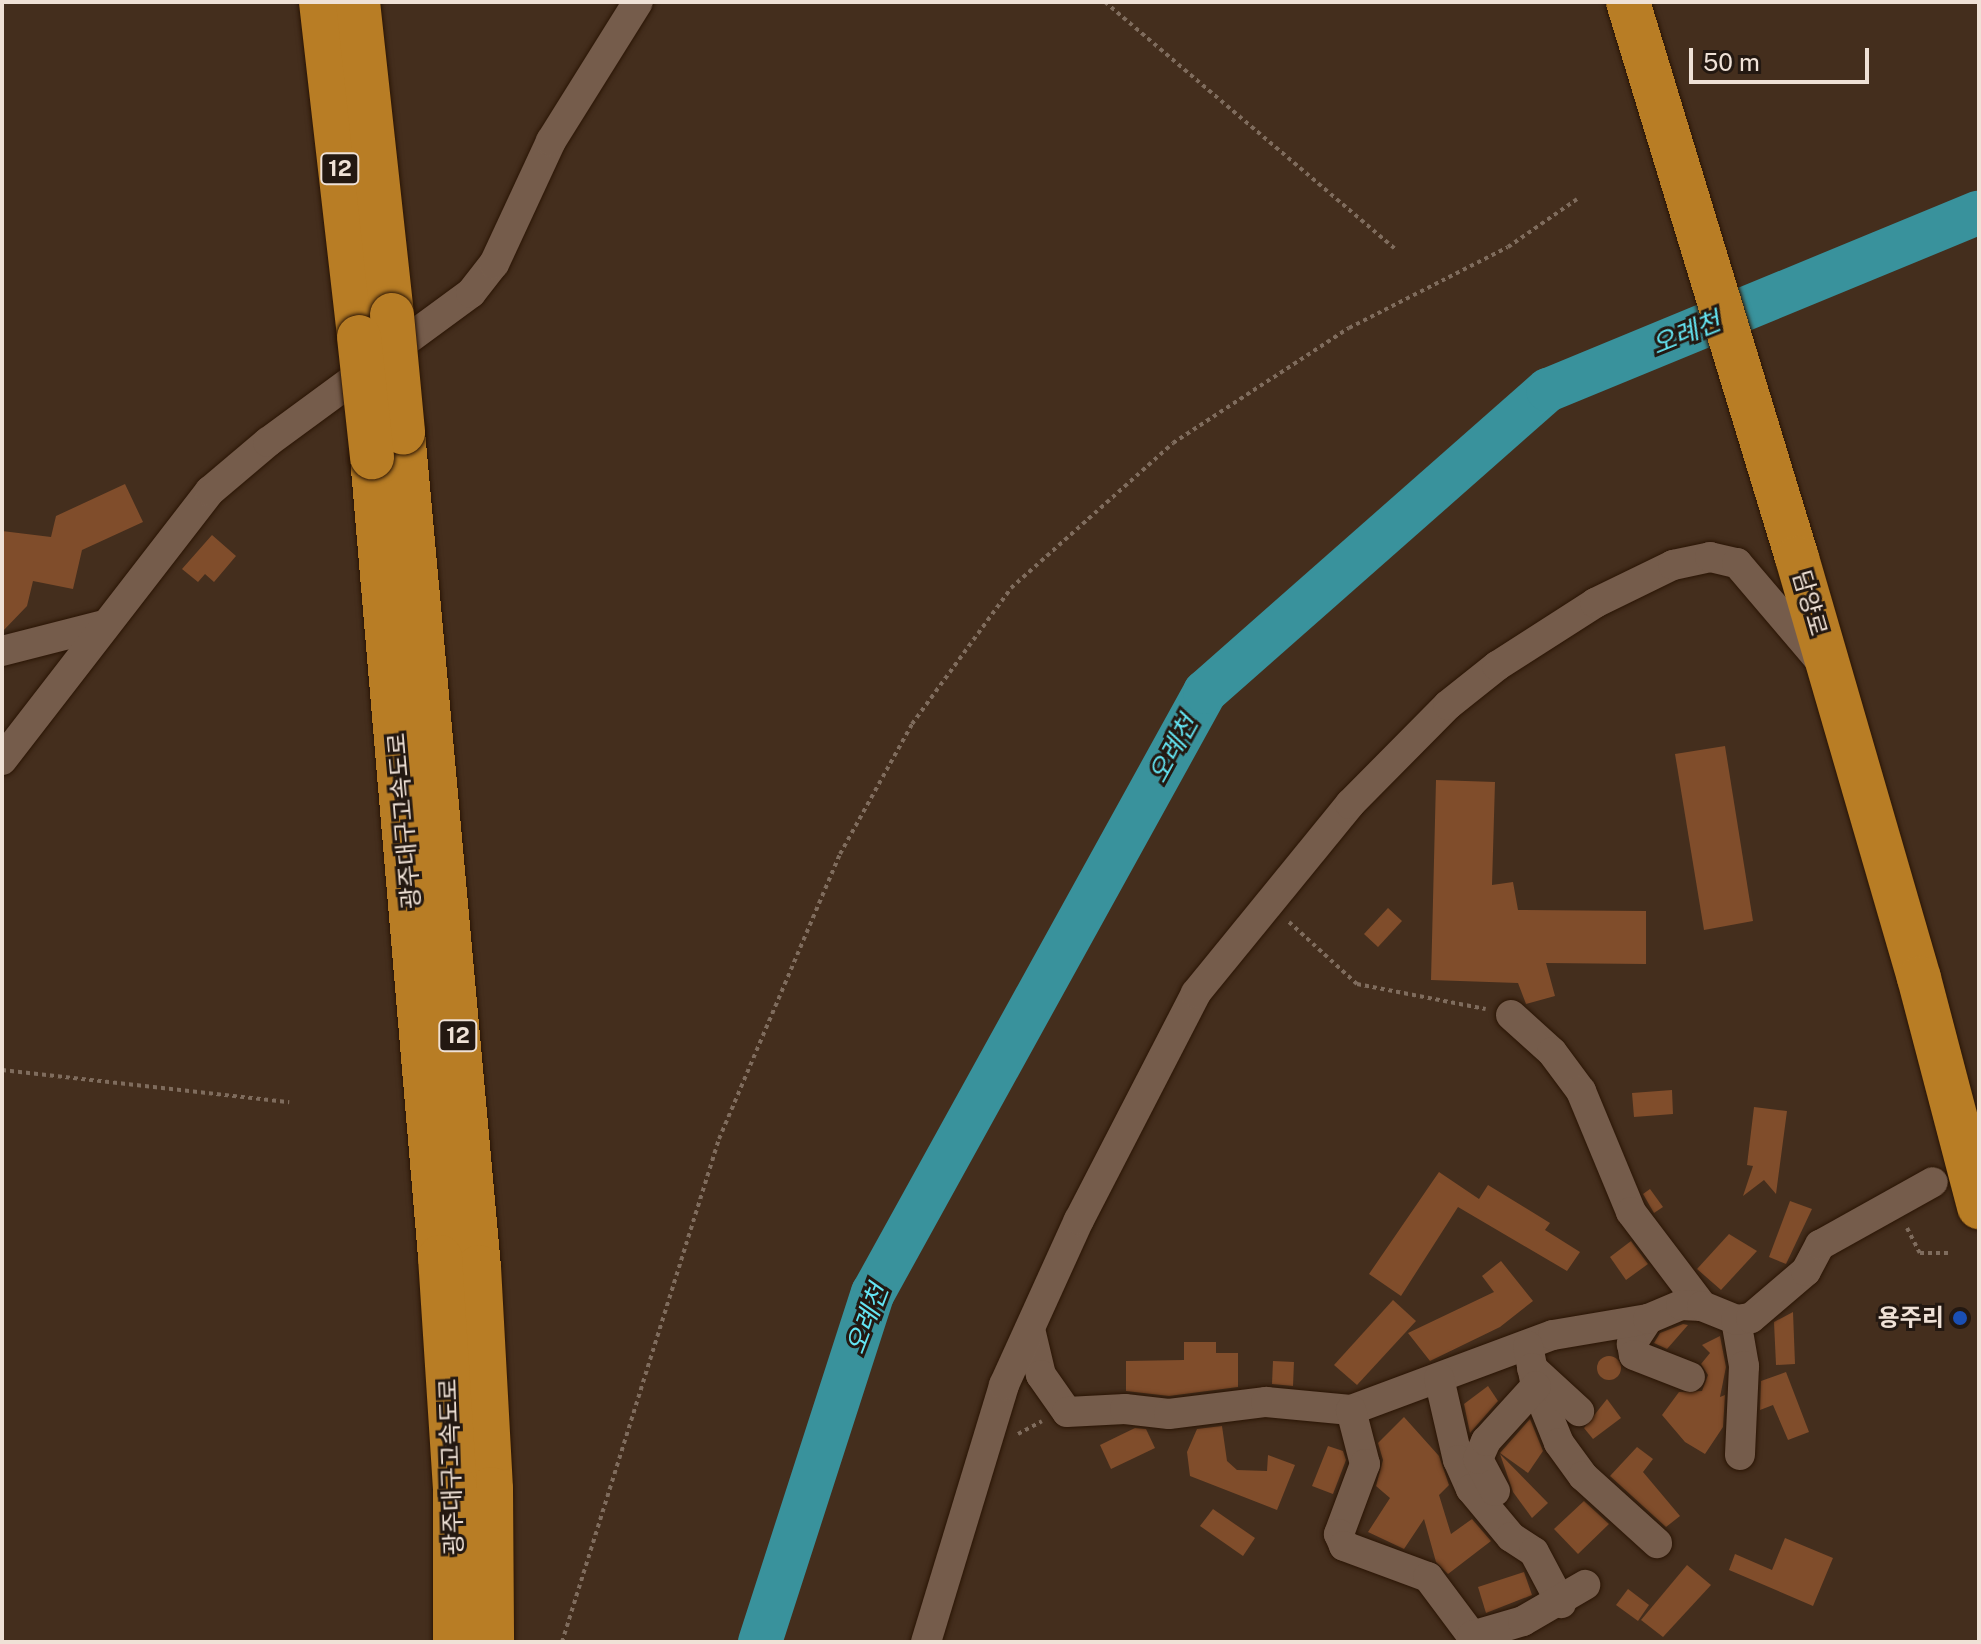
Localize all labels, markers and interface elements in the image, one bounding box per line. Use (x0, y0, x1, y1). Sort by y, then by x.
scale bar (1693, 32, 1873, 82)
text: 50 m (1703, 48, 1760, 76)
road number: 12 (320, 151, 360, 187)
water label: 오례천 (1647, 305, 1725, 361)
street label: 담양로 (1787, 567, 1833, 639)
water label: 오례천 (1142, 710, 1204, 788)
street label: 광주대구고속도로 (382, 732, 426, 910)
road number: 12 (438, 1018, 478, 1054)
water label: 오례천 (840, 1280, 894, 1358)
place label: 용주리 (1878, 1304, 1944, 1332)
marker: 용주리 (1951, 1309, 1969, 1327)
street label: 광주대구고속도로 (434, 1378, 468, 1556)

